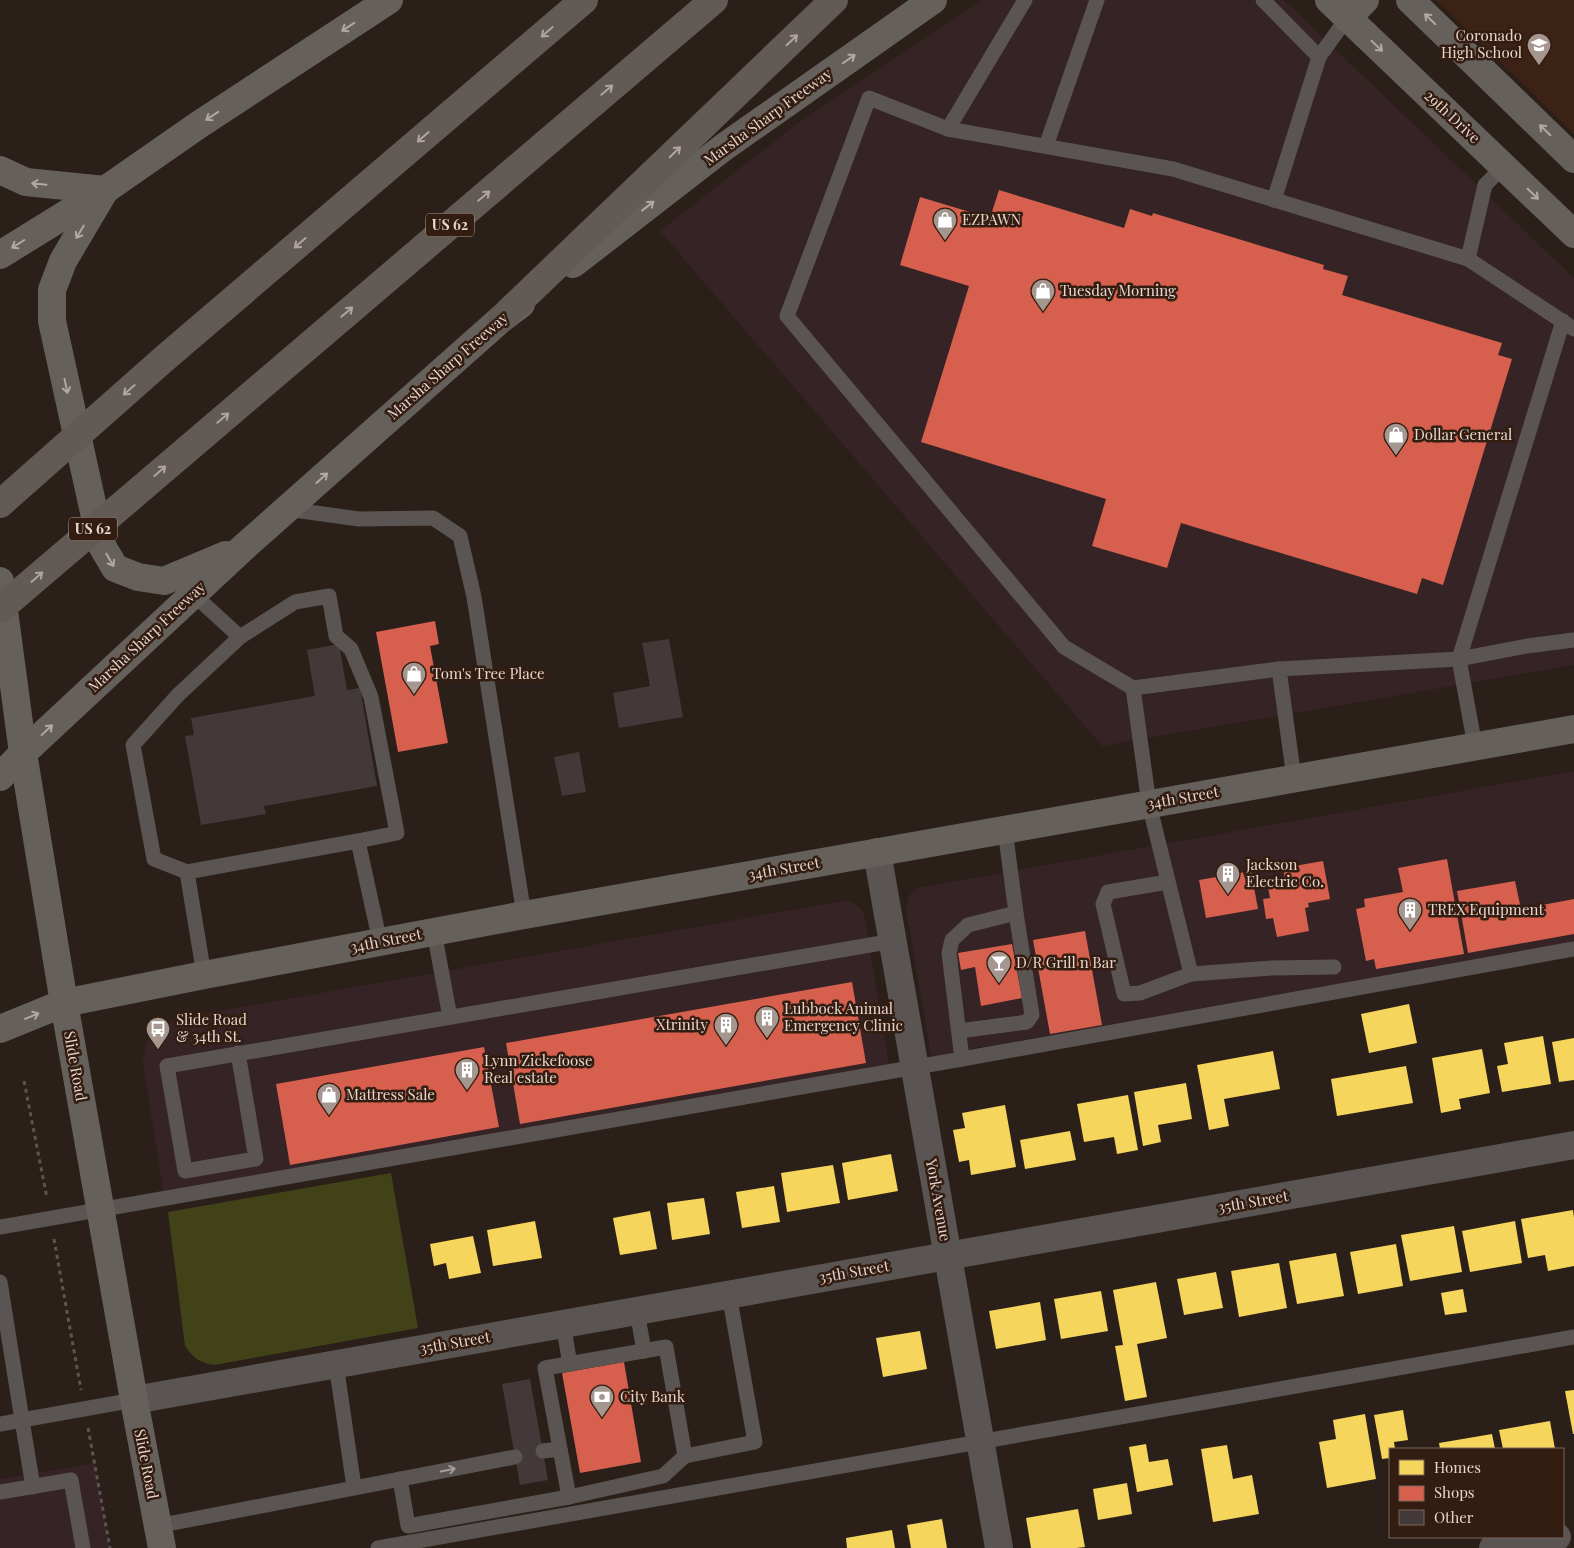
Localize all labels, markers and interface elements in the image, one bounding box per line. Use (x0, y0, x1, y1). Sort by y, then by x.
one-way arrow (1424, 13, 1436, 25)
one-way arrow (342, 22, 356, 32)
place label: Coronado High School (1441, 25, 1522, 62)
one-way arrow (540, 26, 553, 37)
school or university icon: Coronado High School (1526, 32, 1552, 66)
one-way arrow (786, 34, 799, 46)
one-way arrow (1370, 40, 1383, 52)
one-way arrow (842, 54, 856, 64)
street label: Marsha Sharp Freeway (699, 63, 836, 169)
one-way arrow (601, 85, 614, 96)
street label: 29th Drive (1420, 85, 1485, 147)
one-way arrow (206, 111, 220, 121)
one-way arrow (1538, 124, 1551, 136)
one-way arrow (417, 132, 430, 143)
one-way arrow (669, 146, 681, 159)
one-way arrow (31, 179, 47, 188)
one-way arrow (1526, 188, 1539, 200)
one-way arrow (477, 190, 490, 201)
one-way arrow (641, 201, 654, 212)
shop icon: EZPAWN (932, 207, 958, 241)
place label: EZPAWN (962, 209, 1021, 229)
road number: US 62 (426, 214, 474, 236)
one-way arrow (75, 224, 85, 238)
one-way arrow (293, 237, 306, 249)
one-way arrow (12, 239, 26, 249)
shop icon: Tuesday Morning (1030, 278, 1056, 312)
place label: Tuesday Morning (1060, 280, 1176, 300)
one-way arrow (340, 307, 353, 318)
street label: Marsha Sharp Freeway (383, 307, 512, 423)
one-way arrow (62, 378, 71, 394)
one-way arrow (122, 385, 135, 396)
one-way arrow (216, 412, 229, 423)
shop icon: Dollar General (1383, 422, 1409, 456)
place label: Dollar General (1414, 424, 1512, 444)
one-way arrow (154, 465, 167, 477)
one-way arrow (315, 473, 328, 484)
road number: US 62 (69, 518, 117, 540)
one-way arrow (106, 552, 116, 567)
one-way arrow (30, 572, 43, 583)
street label: Marsha Sharp Freeway (83, 576, 210, 696)
shop icon: Tom's Tree Place (401, 661, 427, 695)
place label: Tom's Tree Place (432, 663, 545, 683)
one-way arrow (41, 724, 54, 736)
street label: 34th Street (1145, 781, 1221, 813)
street label: 34th Street (746, 852, 822, 884)
place label: Jackson Electric Co. (1245, 854, 1324, 891)
building icon: Jackson Electric Co. (1215, 861, 1241, 895)
building icon: TREX Equipment (1397, 897, 1423, 931)
place label: TREX Equipment (1428, 899, 1544, 919)
street label: 34th Street (348, 923, 424, 957)
bar icon: D/R Grill n Bar (986, 950, 1012, 984)
place label: D/R Grill n Bar (1016, 952, 1116, 972)
place label: Lubbock Animal Emergency Clinic (784, 998, 903, 1035)
building icon: Lubbock Animal Emergency Clinic (754, 1005, 780, 1039)
place label: Slide Road & 34th St. (176, 1009, 247, 1046)
one-way arrow (24, 1011, 39, 1020)
building icon: Xtrinity (713, 1012, 739, 1046)
place label: Xtrinity (656, 1014, 708, 1034)
bus stop icon: Slide Road & 34th St. (145, 1016, 171, 1050)
street label: Slide Road (60, 1029, 92, 1103)
place label: Lynn Zickefoose Real estate (484, 1050, 593, 1087)
building icon: Lynn Zickefoose Real estate (454, 1057, 480, 1091)
shop icon: Mattress Sale (316, 1082, 342, 1116)
place label: Mattress Sale (346, 1084, 435, 1104)
street label: York Avenue (922, 1156, 956, 1243)
street label: 35th Street (1216, 1185, 1290, 1217)
street label: 35th Street (817, 1255, 891, 1287)
street label: 35th Street (418, 1326, 492, 1358)
bank icon: City Bank (589, 1384, 615, 1418)
place label: City Bank (620, 1386, 686, 1406)
street label: Slide Road (130, 1427, 164, 1501)
legend (1389, 1448, 1564, 1538)
text: Homes (1434, 1457, 1481, 1477)
one-way arrow (440, 1464, 456, 1474)
text: Shops (1434, 1482, 1475, 1502)
text: Other (1434, 1507, 1474, 1527)

